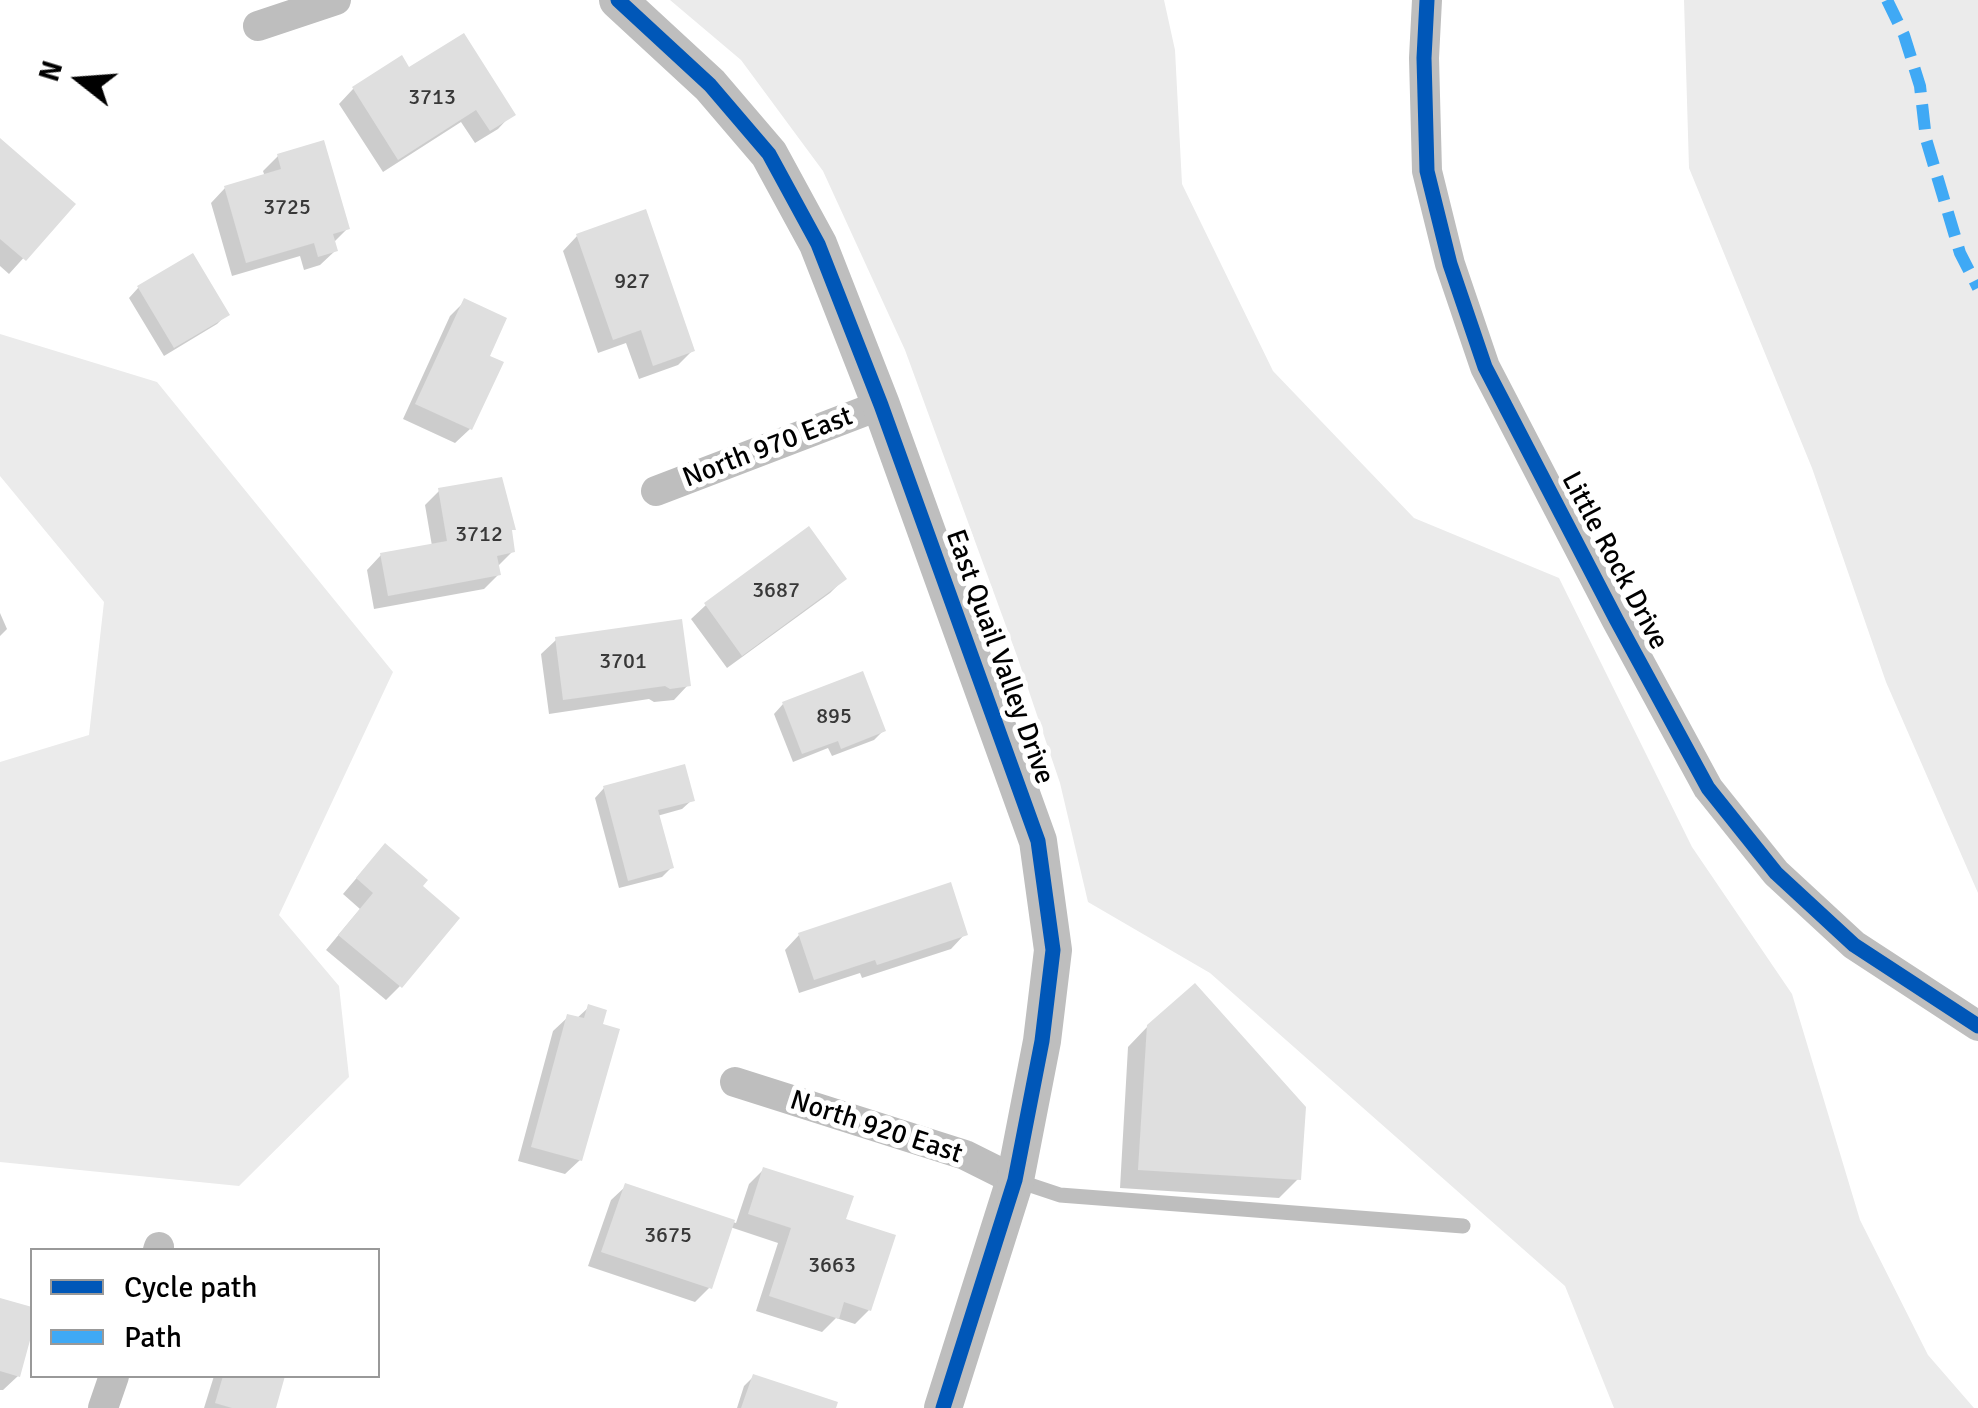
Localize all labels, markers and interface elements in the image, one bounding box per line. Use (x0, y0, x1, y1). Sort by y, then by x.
north arrow (30, 30, 130, 130)
text: N (32, 57, 70, 86)
house number: 3713 (408, 85, 456, 111)
house number: 3725 (263, 195, 311, 221)
house number: 927 (614, 269, 650, 295)
street label: North 970 East (678, 400, 858, 496)
street label: Little Rock Drive (1553, 466, 1675, 656)
house number: 3712 (455, 522, 503, 548)
street label: East Quail Valley Drive (937, 525, 1061, 789)
house number: 3687 (752, 578, 800, 604)
house number: 3701 (599, 649, 647, 675)
house number: 895 (816, 704, 852, 730)
street label: North 920 East (786, 1084, 966, 1172)
house number: 3675 (644, 1223, 692, 1249)
legend (30, 1248, 380, 1378)
house number: 3663 (808, 1253, 856, 1279)
text: Cycle path (124, 1269, 258, 1306)
text: Path (124, 1319, 182, 1356)

